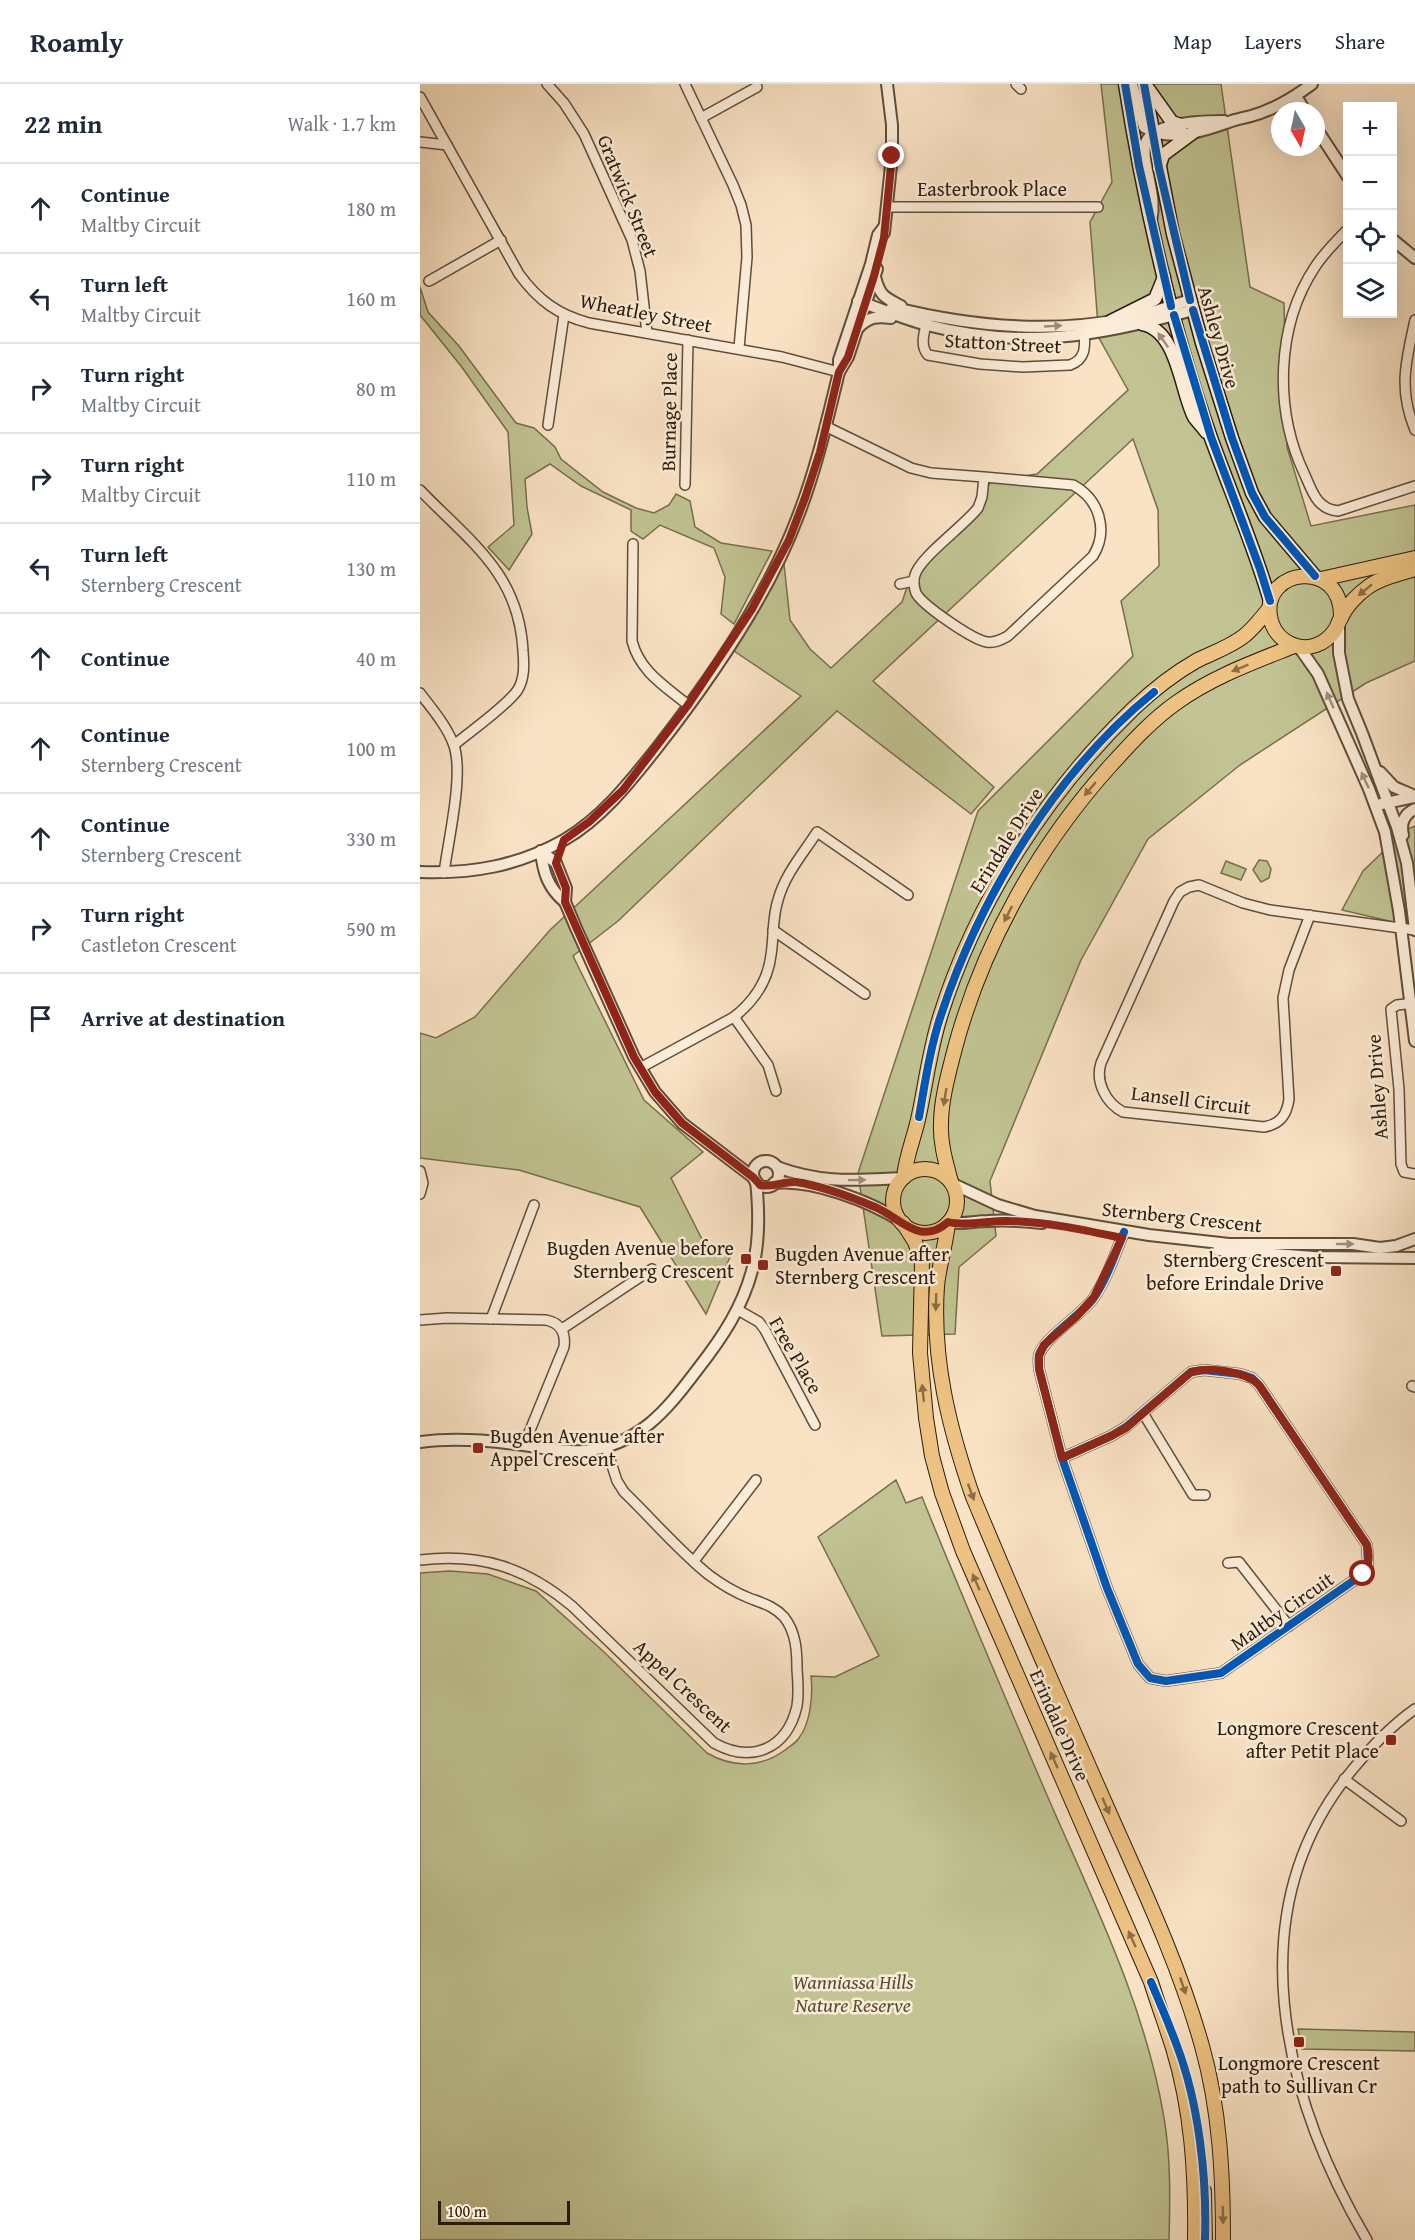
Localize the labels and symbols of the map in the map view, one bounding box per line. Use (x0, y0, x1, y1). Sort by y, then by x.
north arrow (1271, 102, 1325, 156)
street label: Gratwick Street (591, 130, 666, 261)
route end (878, 142, 904, 168)
street label: Easterbrook Place (917, 174, 1067, 203)
street label: Ashley Drive (1191, 282, 1248, 392)
street label: Wheatley Street (578, 285, 715, 340)
one-way arrow (1043, 321, 1062, 330)
street label: Statton Street (944, 325, 1062, 360)
one-way arrow (1158, 332, 1169, 348)
street label: Burnage Place (653, 352, 684, 472)
one-way arrow (1357, 584, 1373, 597)
one-way arrow (1231, 664, 1249, 673)
one-way arrow (1325, 691, 1335, 709)
one-way arrow (1360, 771, 1369, 788)
street label: Erindale Drive (962, 781, 1050, 898)
one-way arrow (1084, 781, 1097, 797)
one-way arrow (1003, 905, 1013, 922)
street label: Ashley Drive (1358, 1033, 1395, 1141)
street label: Lansell Circuit (1130, 1078, 1252, 1121)
one-way arrow (940, 1088, 949, 1107)
one-way arrow (848, 1176, 867, 1185)
street label: Sternberg Crescent (1101, 1194, 1263, 1239)
place label: Bugden Avenue before Sternberg Crescent (547, 1233, 734, 1285)
place label: Bugden Avenue after Sternberg Crescent (775, 1239, 949, 1291)
one-way arrow (1336, 1239, 1355, 1249)
place label: Sternberg Crescent before Erindale Drive (1146, 1245, 1324, 1297)
marker: Bugden Avenue before Sternberg Crescent (739, 1252, 753, 1266)
marker: Bugden Avenue after Sternberg Crescent (756, 1258, 770, 1272)
marker: Sternberg Crescent before Erindale Drive (1329, 1264, 1343, 1278)
one-way arrow (932, 1292, 941, 1311)
street label: Free Place (763, 1311, 830, 1399)
one-way arrow (918, 1384, 928, 1403)
place label: Bugden Avenue after Appel Crescent (490, 1421, 664, 1473)
marker: Bugden Avenue after Appel Crescent (471, 1441, 485, 1455)
one-way arrow (967, 1483, 977, 1501)
route start (1349, 1560, 1375, 1586)
street label: Maltby Circuit (1224, 1564, 1339, 1657)
one-way arrow (972, 1573, 981, 1590)
street label: Appel Crescent (627, 1632, 739, 1739)
street label: Erindale Drive (1023, 1664, 1098, 1785)
place label: Longmore Crescent after Petit Place (1217, 1713, 1379, 1765)
marker: Longmore Crescent after Petit Place (1384, 1733, 1398, 1747)
one-way arrow (1049, 1751, 1059, 1769)
one-way arrow (1101, 1798, 1111, 1816)
one-way arrow (1127, 1930, 1137, 1948)
park label: Wanniassa Hills Nature Reserve (793, 1967, 914, 2019)
one-way arrow (1178, 1977, 1188, 1995)
marker: Longmore Crescent path to Sullivan Cr (1292, 2035, 1306, 2049)
place label: Longmore Crescent path to Sullivan Cr (1218, 2048, 1380, 2100)
scale bar (438, 2198, 570, 2226)
one-way arrow (1218, 2205, 1227, 2224)

